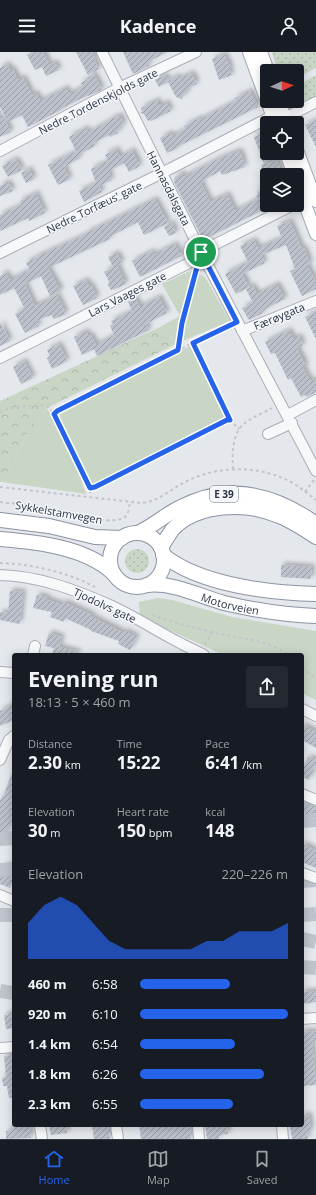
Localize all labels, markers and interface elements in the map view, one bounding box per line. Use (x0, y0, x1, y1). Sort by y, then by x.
text: Kadence (120, 14, 196, 38)
icon: menu (16, 15, 38, 37)
icon: person (278, 15, 300, 37)
street label: Nedre Tordenskjolds gate (36, 64, 160, 138)
north arrow (260, 64, 304, 108)
map controls (260, 64, 304, 212)
button: locate (260, 116, 304, 160)
street label: Hannasdalsgata (144, 148, 194, 228)
button: layers (260, 168, 304, 212)
street label: Nedre Torfæus' gate (44, 177, 144, 237)
pin (184, 235, 218, 269)
icon: arrive (190, 241, 212, 263)
street label: Lars Vaages gate (85, 268, 169, 320)
street label: Færøygata (251, 299, 307, 333)
road number: E 39 (210, 486, 238, 502)
street label: Sykkelstamvegen (14, 497, 104, 527)
street label: Tjodolvs gate (71, 584, 139, 626)
street label: Motorveien (200, 589, 260, 617)
text: Evening run (28, 663, 159, 693)
button: share (246, 666, 288, 708)
text: 18:13 · 5 × 460 m (28, 693, 131, 711)
text: Distance (28, 736, 72, 751)
text: Time (117, 736, 142, 751)
text: Pace (205, 736, 230, 751)
text: 2.30 (28, 751, 62, 774)
text: 15:22 (117, 751, 160, 774)
text: 6:41 (205, 751, 239, 774)
text: km (62, 757, 81, 772)
text: /km (239, 757, 262, 772)
text: Elevation (28, 804, 75, 819)
text: Heart rate (117, 804, 169, 819)
text: kcal (205, 804, 225, 819)
text: 30 (28, 819, 47, 842)
text: 150 (117, 819, 146, 842)
text: 148 (205, 819, 235, 842)
text: m (47, 825, 61, 840)
text: bpm (146, 825, 172, 840)
text: Elevation (28, 865, 83, 883)
text: 220–226 m (221, 865, 288, 883)
text: 460 m (28, 975, 66, 993)
text: 6:58 (92, 975, 118, 993)
text: 920 m (28, 1005, 66, 1023)
text: 6:10 (92, 1005, 118, 1023)
text: 1.4 km (28, 1035, 71, 1053)
text: 6:54 (92, 1035, 118, 1053)
text: 1.8 km (28, 1065, 71, 1083)
text: 6:26 (92, 1065, 118, 1083)
text: 2.3 km (28, 1095, 71, 1113)
text: 6:55 (92, 1095, 118, 1113)
tab: Home (39, 1148, 70, 1187)
tab: Map (147, 1148, 170, 1187)
tab: Saved (247, 1148, 277, 1187)

